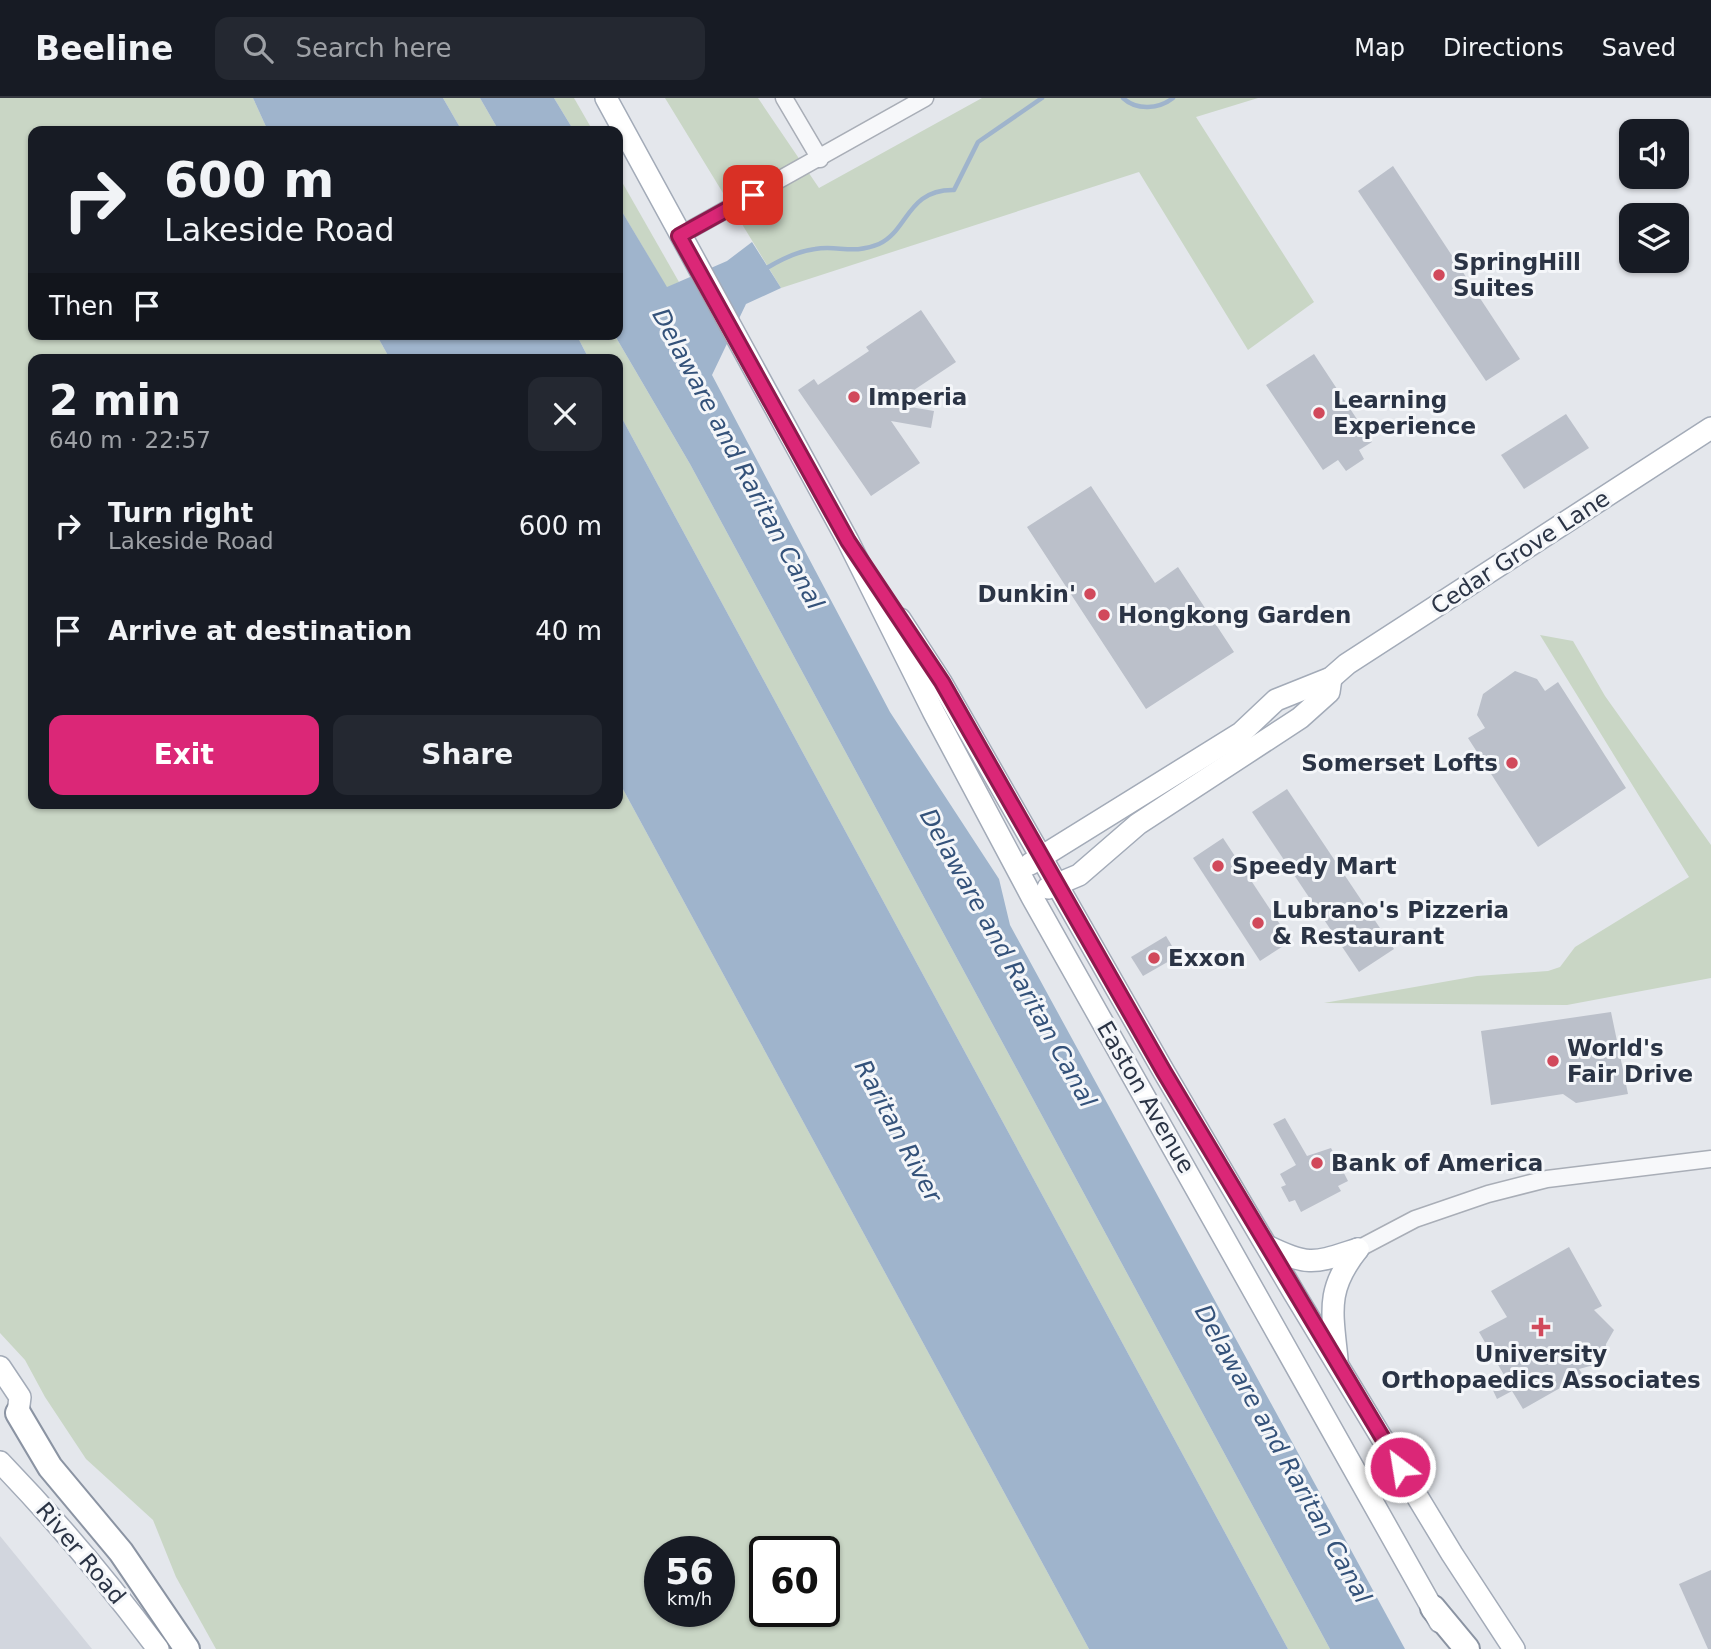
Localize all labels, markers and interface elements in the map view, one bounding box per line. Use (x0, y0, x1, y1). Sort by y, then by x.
search box (215, 17, 705, 80)
text: Beeline (35, 29, 173, 68)
icon: search (239, 29, 277, 67)
text: Search here (295, 33, 452, 63)
text: Map (1354, 34, 1405, 62)
text: Directions (1443, 34, 1564, 62)
text: Saved (1602, 34, 1676, 62)
map controls (1619, 119, 1689, 273)
button: sound (1619, 119, 1689, 189)
text: 600 m (164, 152, 334, 209)
icon: right (49, 154, 140, 245)
pin (723, 165, 783, 225)
icon: arrive (734, 176, 772, 214)
button: layers (1619, 203, 1689, 273)
text: Lakeside Road (164, 211, 395, 249)
place label: SpringHill Suites (1453, 249, 1581, 301)
marker: SpringHill Suites (1431, 267, 1447, 283)
icon: arrive (128, 287, 166, 325)
text: Then (49, 291, 114, 321)
water label: Delaware and Raritan Canal (647, 304, 830, 615)
text: 2 min (49, 376, 181, 425)
button: close (528, 377, 602, 451)
place label: Imperia (868, 384, 967, 410)
place label: Learning Experience (1333, 387, 1476, 439)
marker: Imperia (846, 389, 862, 405)
marker: Learning Experience (1311, 405, 1327, 421)
text: 640 m · 22:57 (49, 427, 211, 453)
street label: Cedar Grove Lane (1426, 485, 1614, 619)
text: Turn right (108, 498, 253, 528)
icon: right (49, 507, 87, 545)
text: 600 m (519, 511, 602, 541)
text: Lakeside Road (108, 528, 274, 554)
place label: Dunkin' (978, 581, 1076, 607)
marker: Dunkin' (1082, 586, 1098, 602)
place label: Hongkong Garden (1118, 602, 1351, 628)
marker: Hongkong Garden (1096, 607, 1112, 623)
icon: arrive (49, 612, 87, 650)
text: Arrive at destination (108, 616, 412, 646)
text: 40 m (535, 616, 602, 646)
button: Exit (49, 715, 319, 795)
button: Share (333, 715, 602, 795)
place label: Somerset Lofts (1301, 750, 1498, 776)
marker: Somerset Lofts (1504, 755, 1520, 771)
water label: Delaware and Raritan Canal (914, 804, 1102, 1112)
place label: Speedy Mart (1232, 853, 1396, 879)
marker: Speedy Mart (1210, 858, 1226, 874)
place label: Lubrano's Pizzeria & Restaurant (1272, 897, 1509, 949)
marker: Lubrano's Pizzeria & Restaurant (1250, 915, 1266, 931)
place label: Exxon (1168, 945, 1246, 971)
marker: Exxon (1146, 950, 1162, 966)
street label: Easton Avenue (1092, 1016, 1200, 1178)
place label: World's Fair Drive (1567, 1035, 1693, 1087)
marker: World's Fair Drive (1545, 1053, 1561, 1069)
water label: Raritan River (849, 1055, 948, 1209)
place label: Bank of America (1331, 1150, 1543, 1176)
marker: Bank of America (1309, 1155, 1325, 1171)
water label: Delaware and Raritan Canal (1189, 1300, 1377, 1608)
marker: University Orthopaedics Associates (1531, 1317, 1551, 1337)
place label: University Orthopaedics Associates (1381, 1341, 1701, 1393)
position arrow (1363, 1430, 1437, 1504)
street label: River Road (31, 1497, 131, 1609)
speed limit sign: 60 (749, 1536, 840, 1627)
text: 56 (665, 1552, 714, 1592)
text: km/h (667, 1588, 712, 1609)

